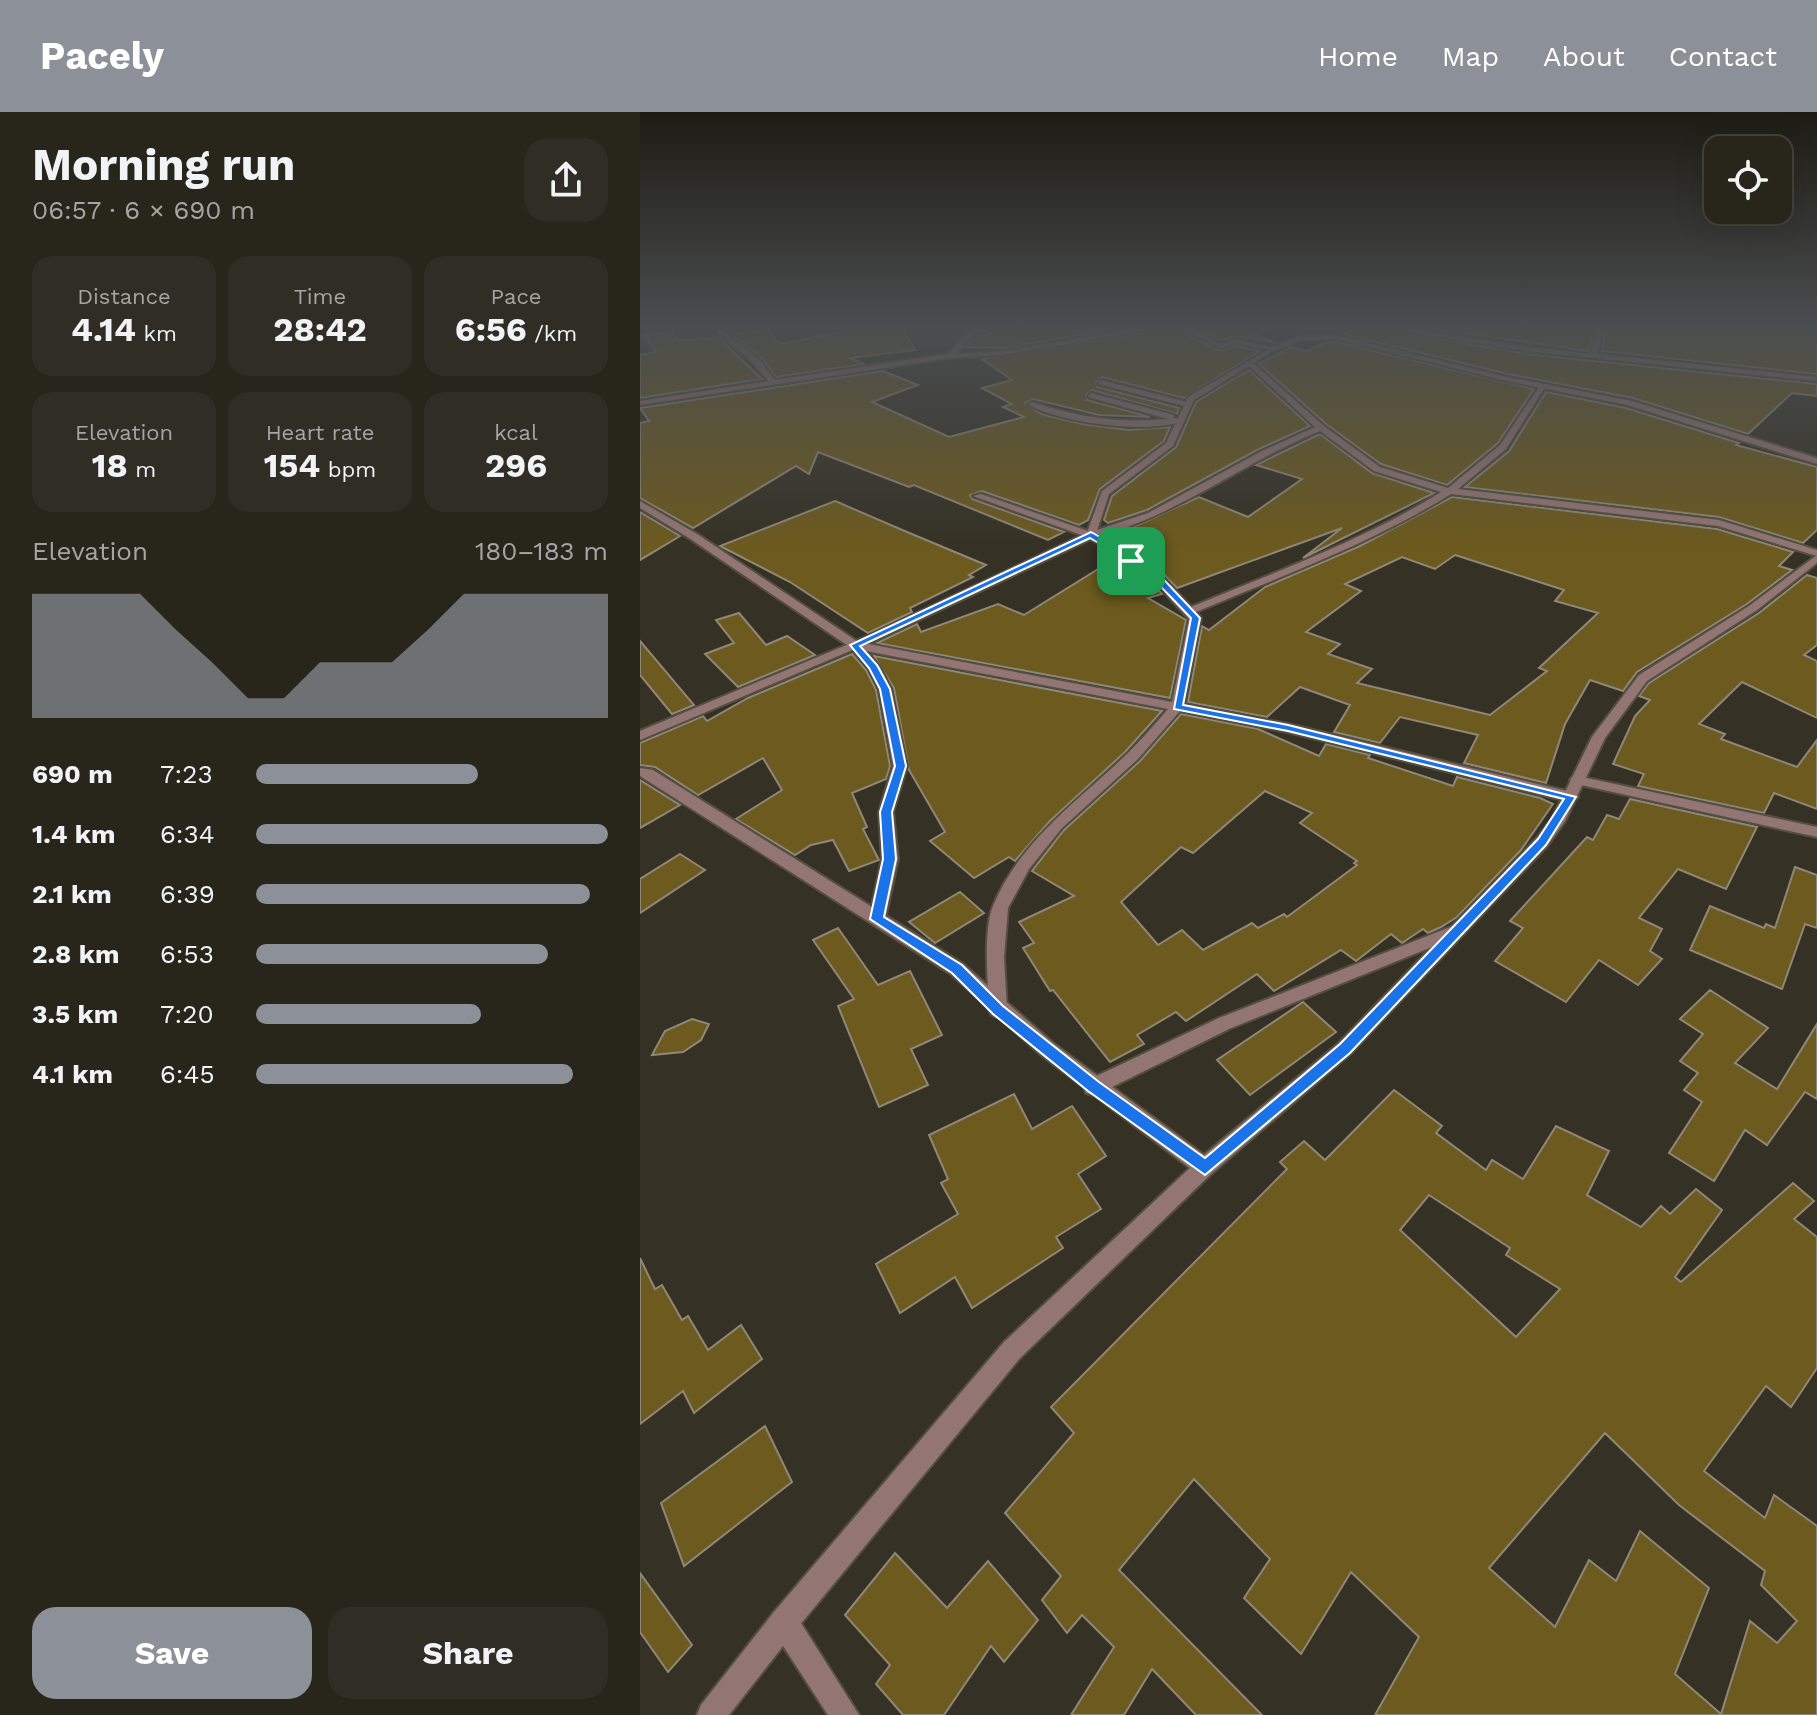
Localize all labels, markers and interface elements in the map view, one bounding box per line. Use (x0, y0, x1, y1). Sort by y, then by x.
text: Pacely (40, 34, 164, 78)
text: Home (1318, 40, 1398, 73)
text: Map (1442, 40, 1499, 73)
text: About (1543, 40, 1625, 73)
text: Contact (1669, 40, 1777, 73)
map controls (1704, 136, 1792, 224)
button: locate (1704, 136, 1792, 224)
button: share (524, 138, 608, 222)
text: Morning run (32, 139, 295, 191)
text: 06:57 · 6 × 690 m (32, 195, 255, 225)
text: Distance (77, 284, 171, 309)
text: Time (294, 284, 346, 309)
text: Pace (491, 284, 541, 309)
text: 4.14 (71, 309, 136, 349)
text: 28:42 (273, 309, 367, 349)
text: 6:56 (455, 309, 527, 349)
text: km (136, 321, 177, 346)
text: /km (527, 321, 577, 346)
text: Elevation (75, 420, 173, 445)
text: Heart rate (266, 420, 374, 445)
text: kcal (494, 420, 538, 445)
text: 18 (92, 445, 128, 485)
text: 154 (264, 445, 320, 485)
text: 296 (485, 445, 547, 485)
text: m (128, 457, 156, 482)
text: bpm (320, 457, 376, 482)
pin (1097, 527, 1165, 595)
text: Elevation (32, 536, 148, 566)
text: 180–183 m (475, 536, 608, 566)
icon: arrive (1109, 539, 1153, 583)
text: 690 m (32, 759, 113, 789)
text: 7:23 (160, 759, 213, 789)
text: 1.4 km (32, 819, 116, 849)
text: 6:34 (160, 819, 215, 849)
text: 2.1 km (32, 879, 112, 909)
text: 6:39 (160, 879, 215, 909)
text: 2.8 km (32, 939, 119, 969)
text: 6:53 (160, 939, 214, 969)
text: 3.5 km (32, 999, 118, 1029)
text: 7:20 (160, 999, 214, 1029)
text: 4.1 km (32, 1059, 113, 1089)
text: 6:45 (160, 1059, 215, 1089)
button: Save (32, 1607, 312, 1699)
button: Share (328, 1607, 608, 1699)

